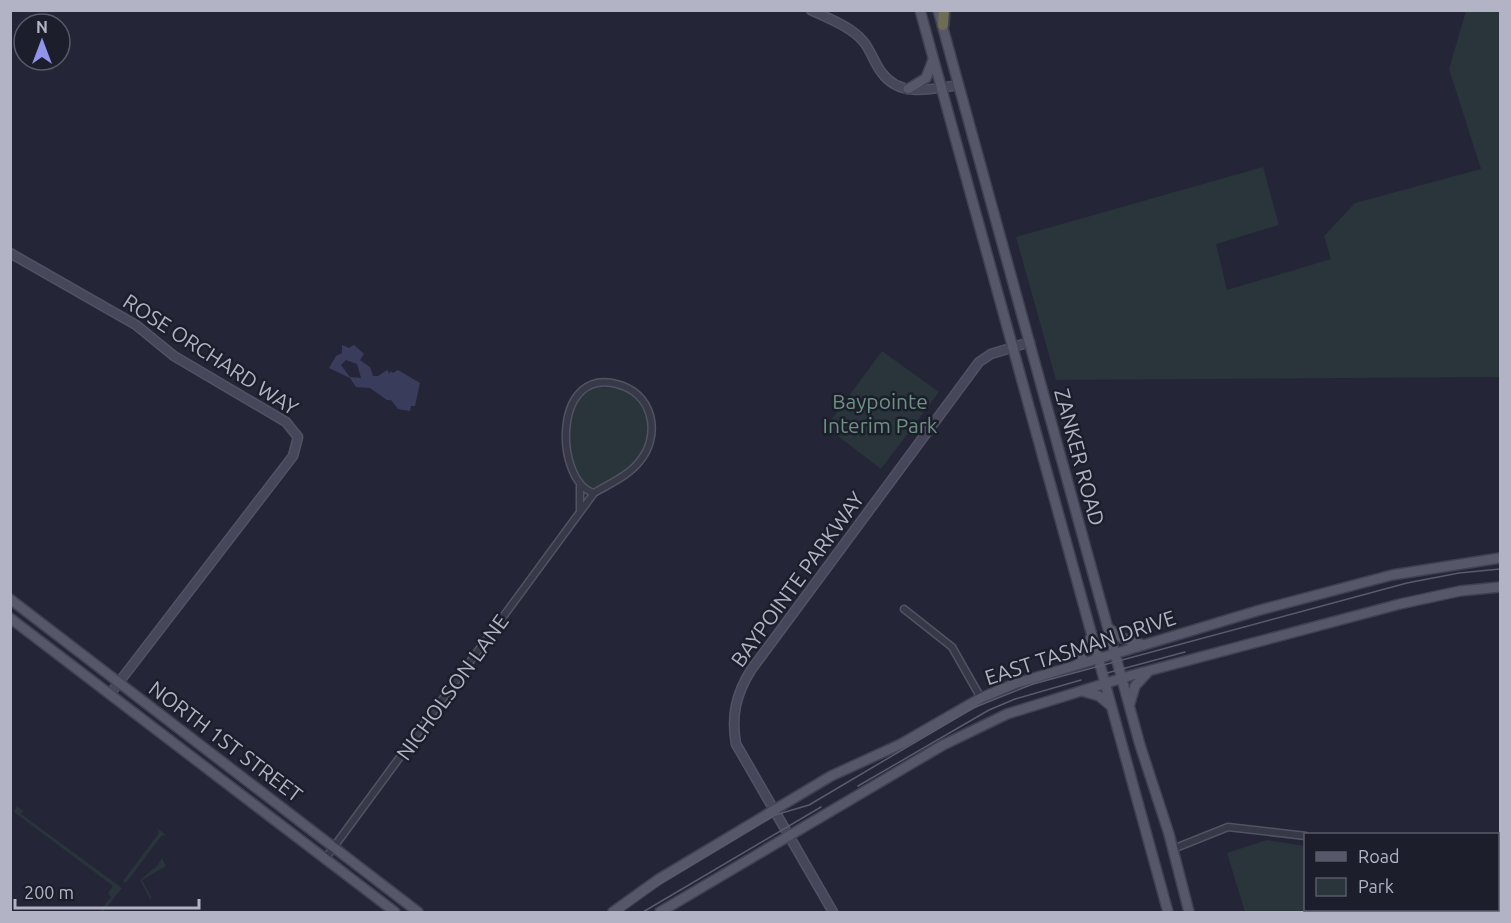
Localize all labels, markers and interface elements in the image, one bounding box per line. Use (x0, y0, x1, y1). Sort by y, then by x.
north arrow (12, 12, 72, 72)
text: N (36, 18, 48, 36)
street label: ROSE ORCHARD WAY (119, 288, 303, 420)
street label: ZANKER ROAD (1050, 386, 1110, 528)
park label: Baypointe Interim Park (823, 389, 938, 437)
street label: BAYPOINTE PARKWAY (726, 487, 868, 671)
street label: EAST TASMAN DRIVE (982, 605, 1178, 689)
street label: NICHOLSON LANE (391, 610, 513, 764)
street label: NORTH 1ST STREET (145, 676, 308, 807)
legend (1304, 833, 1499, 911)
text: Road (1358, 846, 1400, 866)
scale bar (15, 872, 200, 910)
text: Park (1358, 876, 1394, 896)
text: 200 m (24, 882, 74, 902)

